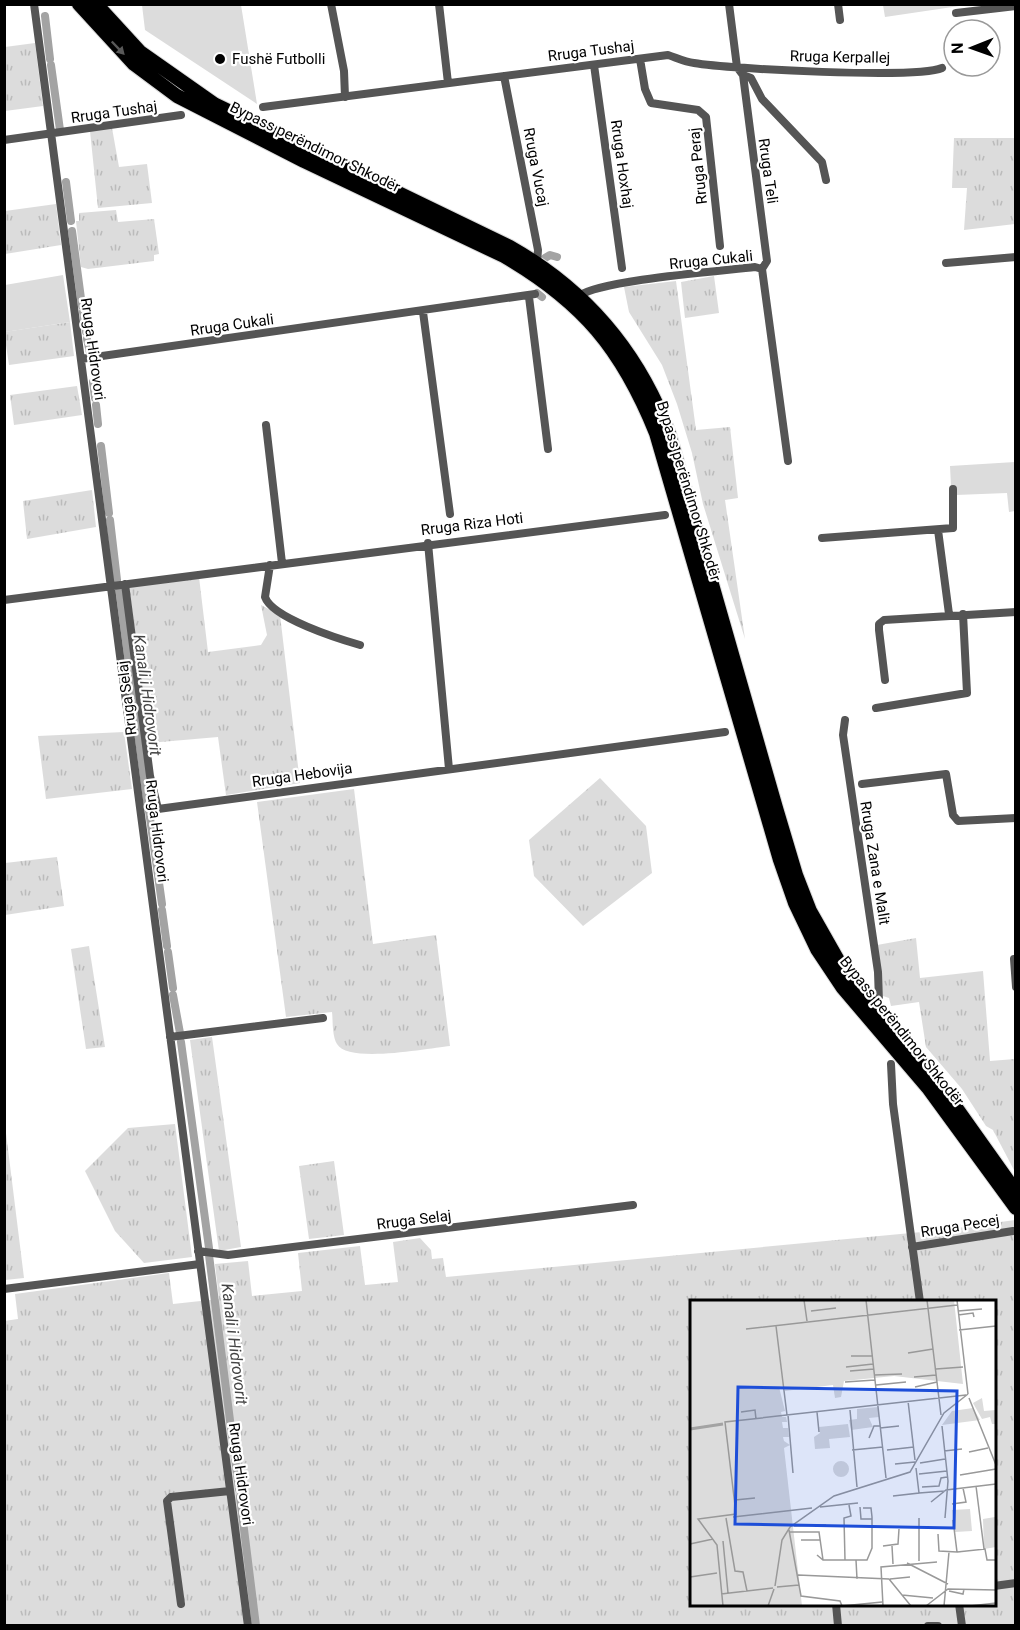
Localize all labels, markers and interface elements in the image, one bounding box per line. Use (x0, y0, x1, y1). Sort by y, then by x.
north arrow (942, 18, 1002, 78)
street label: Rruga Tushaj (547, 37, 635, 65)
one-way arrow (111, 40, 125, 54)
text: N (948, 42, 967, 54)
street label: Rruga Kerpallej (790, 47, 890, 67)
place label: Fushë Futbolli (232, 50, 325, 68)
marker: Fushë Futbolli (213, 52, 227, 66)
street label: Rruga Tushaj (70, 97, 158, 127)
street label: Bypass perëndimor Shkodër (227, 98, 403, 196)
street label: Rruga Hoxhaj (607, 118, 637, 210)
street label: Rruga Vucaj (520, 126, 552, 208)
street label: Rruga Peraj (685, 127, 711, 205)
street label: Rruga Teli (754, 137, 782, 205)
street label: Rruga Cukali (668, 247, 754, 273)
street label: Rruga Hidrovori (77, 296, 109, 402)
street label: Rruga Cukali (189, 310, 275, 340)
street label: Bypass perëndimor Shkodër (653, 399, 725, 583)
street label: Rruga Riza Hoti (420, 509, 524, 539)
water label: Kanali i Hidrovorit (130, 633, 166, 758)
street label: Rruga Selaj (113, 660, 141, 736)
street label: Rruga Hebovija (251, 759, 353, 791)
street label: Rruga Hidrovori (142, 779, 172, 883)
street label: Rruga Zana e Malit (856, 800, 894, 926)
street label: Bypass perëndimor Shkodër (836, 953, 968, 1109)
street label: Rruga Selaj (376, 1206, 452, 1234)
street label: Rruga Pecej (919, 1211, 1001, 1241)
water label: Kanali i Hidrovorit (218, 1282, 251, 1407)
inset map (690, 1300, 996, 1606)
street label: Rruga Hidrovori (225, 1421, 257, 1527)

